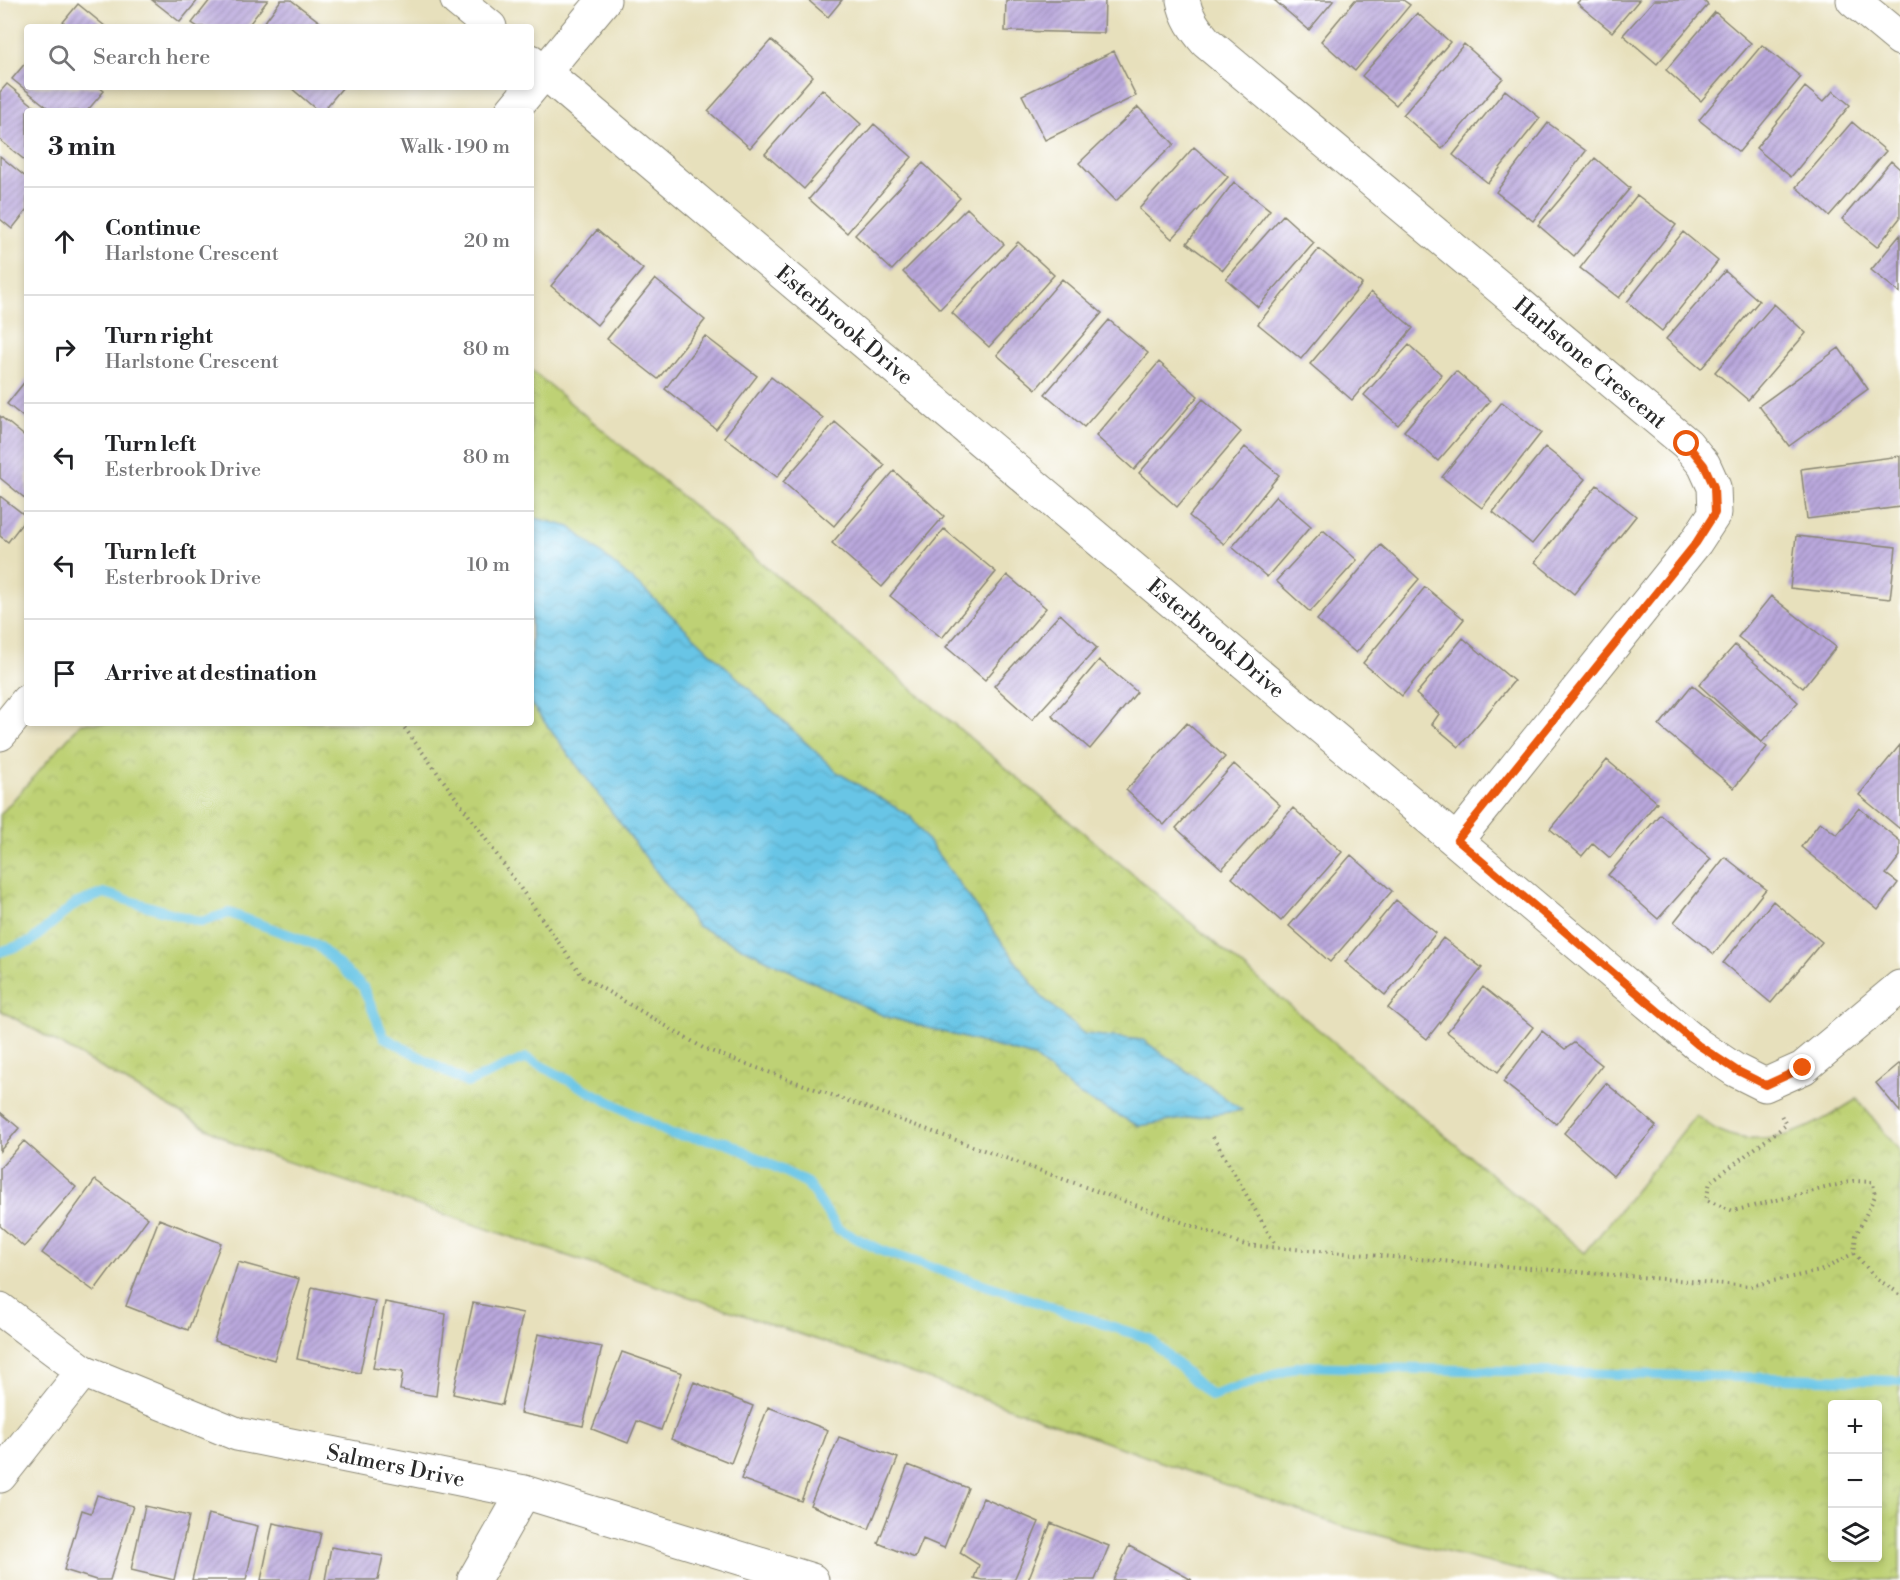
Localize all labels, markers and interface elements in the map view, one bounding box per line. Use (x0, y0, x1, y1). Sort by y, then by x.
search box (24, 24, 534, 90)
icon: search (45, 41, 78, 74)
text: Search here (93, 44, 210, 71)
text: 3 min (48, 131, 116, 163)
text: Walk · 190 m (400, 135, 510, 160)
text: Continue (105, 215, 201, 242)
icon: ahead (48, 225, 81, 258)
text: 20 m (464, 229, 510, 254)
text: Harlstone Crescent (105, 242, 279, 267)
street label: Esterbrook Drive (770, 260, 919, 391)
street label: Harlstone Crescent (1508, 291, 1672, 435)
text: Turn right (105, 323, 213, 350)
icon: right (48, 333, 81, 366)
text: 80 m (463, 337, 510, 362)
text: Harlstone Crescent (105, 350, 279, 375)
route start (1673, 430, 1699, 456)
text: Turn left (105, 431, 196, 458)
icon: left (48, 441, 81, 474)
text: 80 m (463, 445, 510, 470)
text: Esterbrook Drive (105, 458, 261, 483)
text: Turn left (105, 539, 196, 566)
icon: left (48, 549, 81, 582)
text: 10 m (467, 553, 510, 578)
text: Esterbrook Drive (105, 566, 261, 591)
street label: Esterbrook Drive (1142, 573, 1290, 704)
icon: arrive (48, 657, 81, 690)
text: Arrive at destination (105, 660, 317, 687)
route end (1789, 1054, 1815, 1080)
map controls (1828, 1400, 1882, 1562)
button: + (1828, 1400, 1882, 1454)
street label: Salmers Drive (324, 1439, 467, 1493)
button: − (1828, 1454, 1882, 1508)
button: layers (1828, 1508, 1882, 1562)

